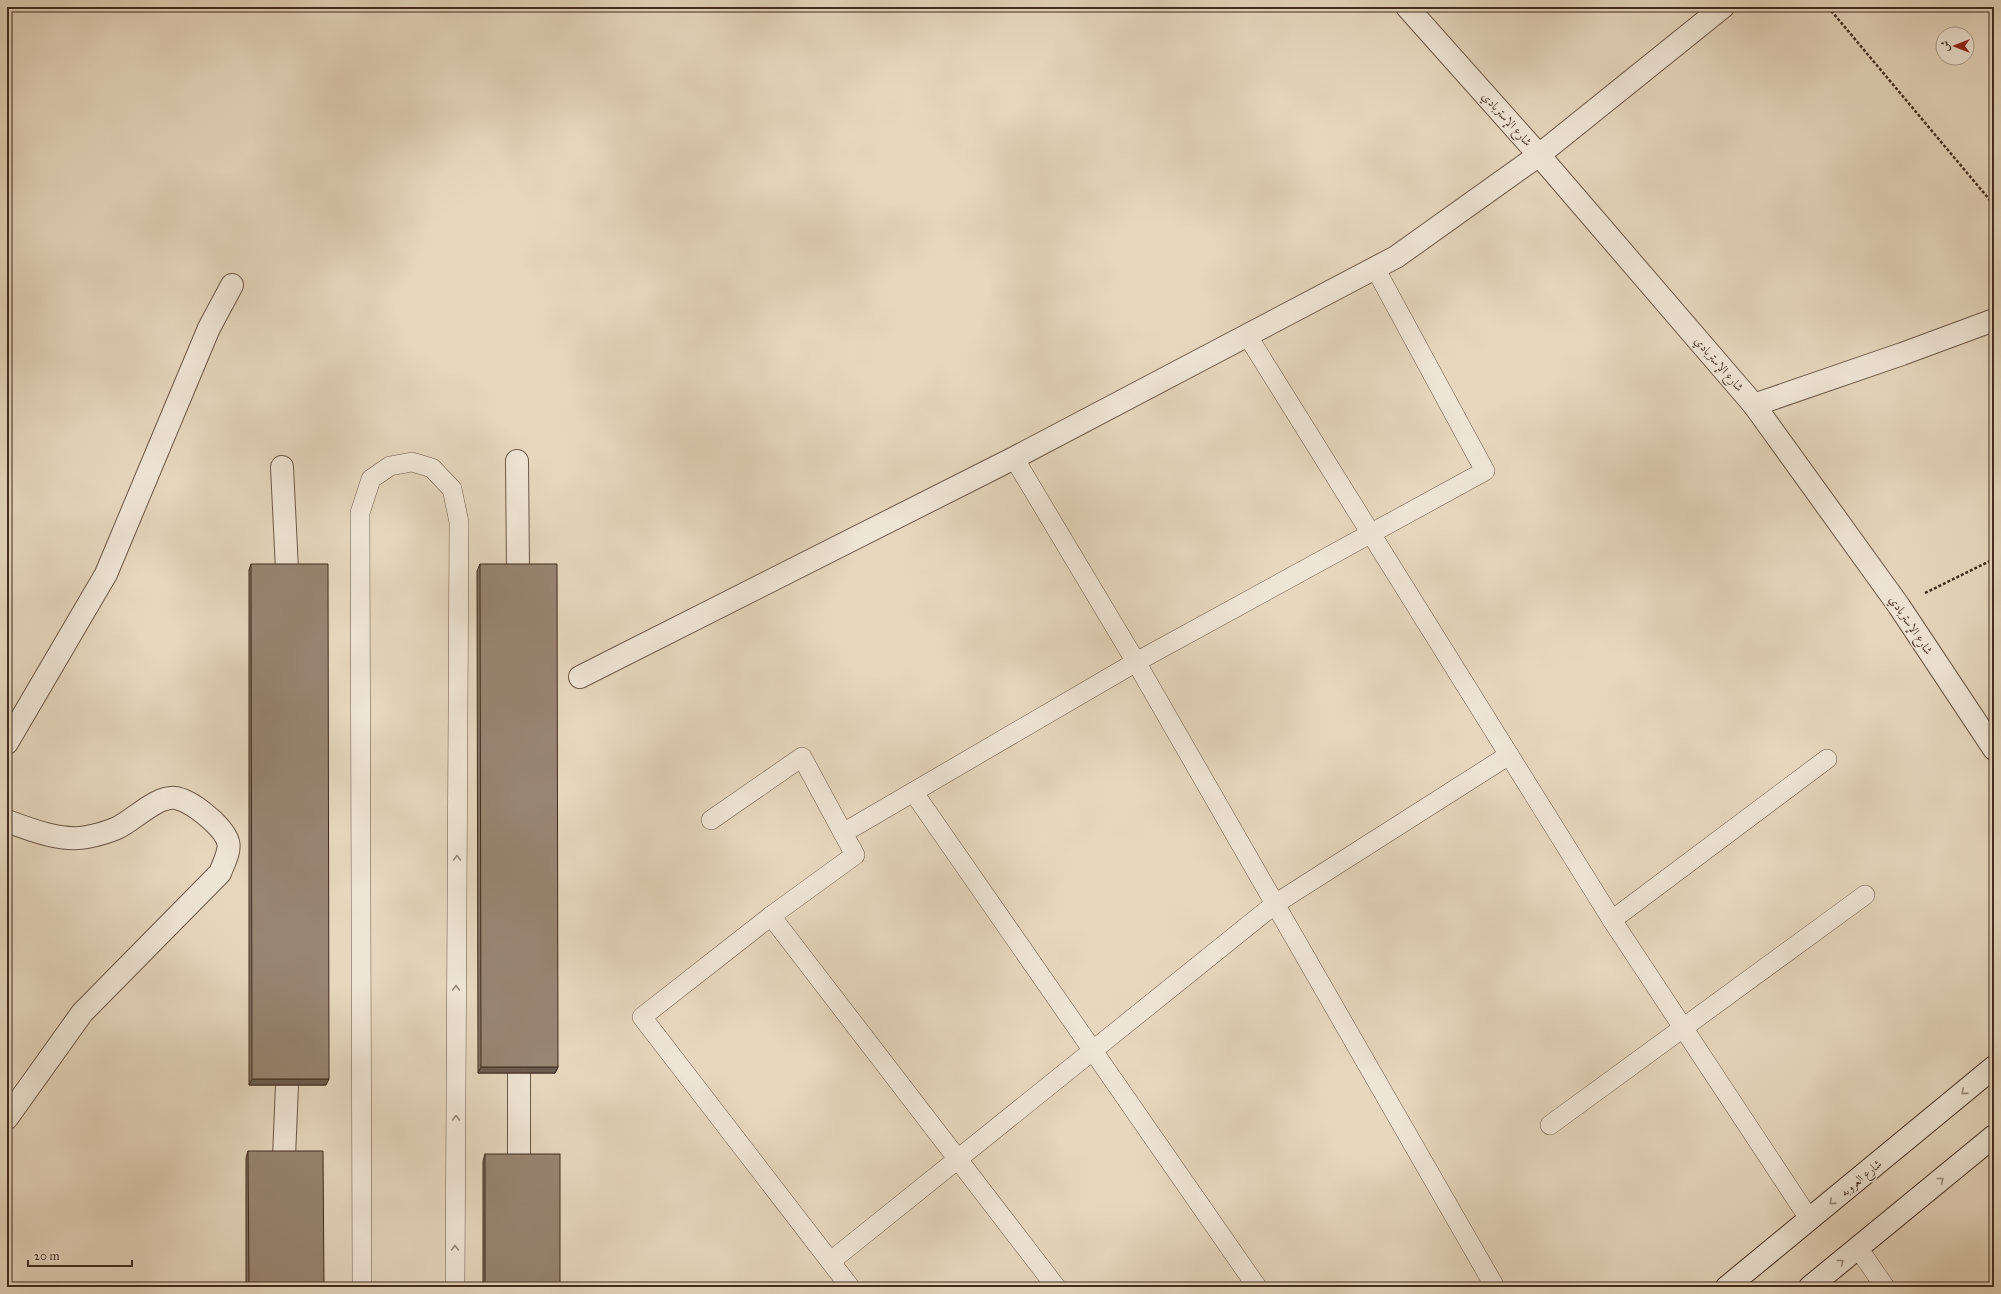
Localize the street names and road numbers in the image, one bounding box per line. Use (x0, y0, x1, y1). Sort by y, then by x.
street label: شارع الإستربادي (1476, 89, 1535, 152)
street label: شارع الإستربادي (1688, 334, 1747, 397)
street label: شارع الإستربادي (1883, 593, 1936, 659)
street label: شارع العروبه (1838, 1157, 1887, 1202)

